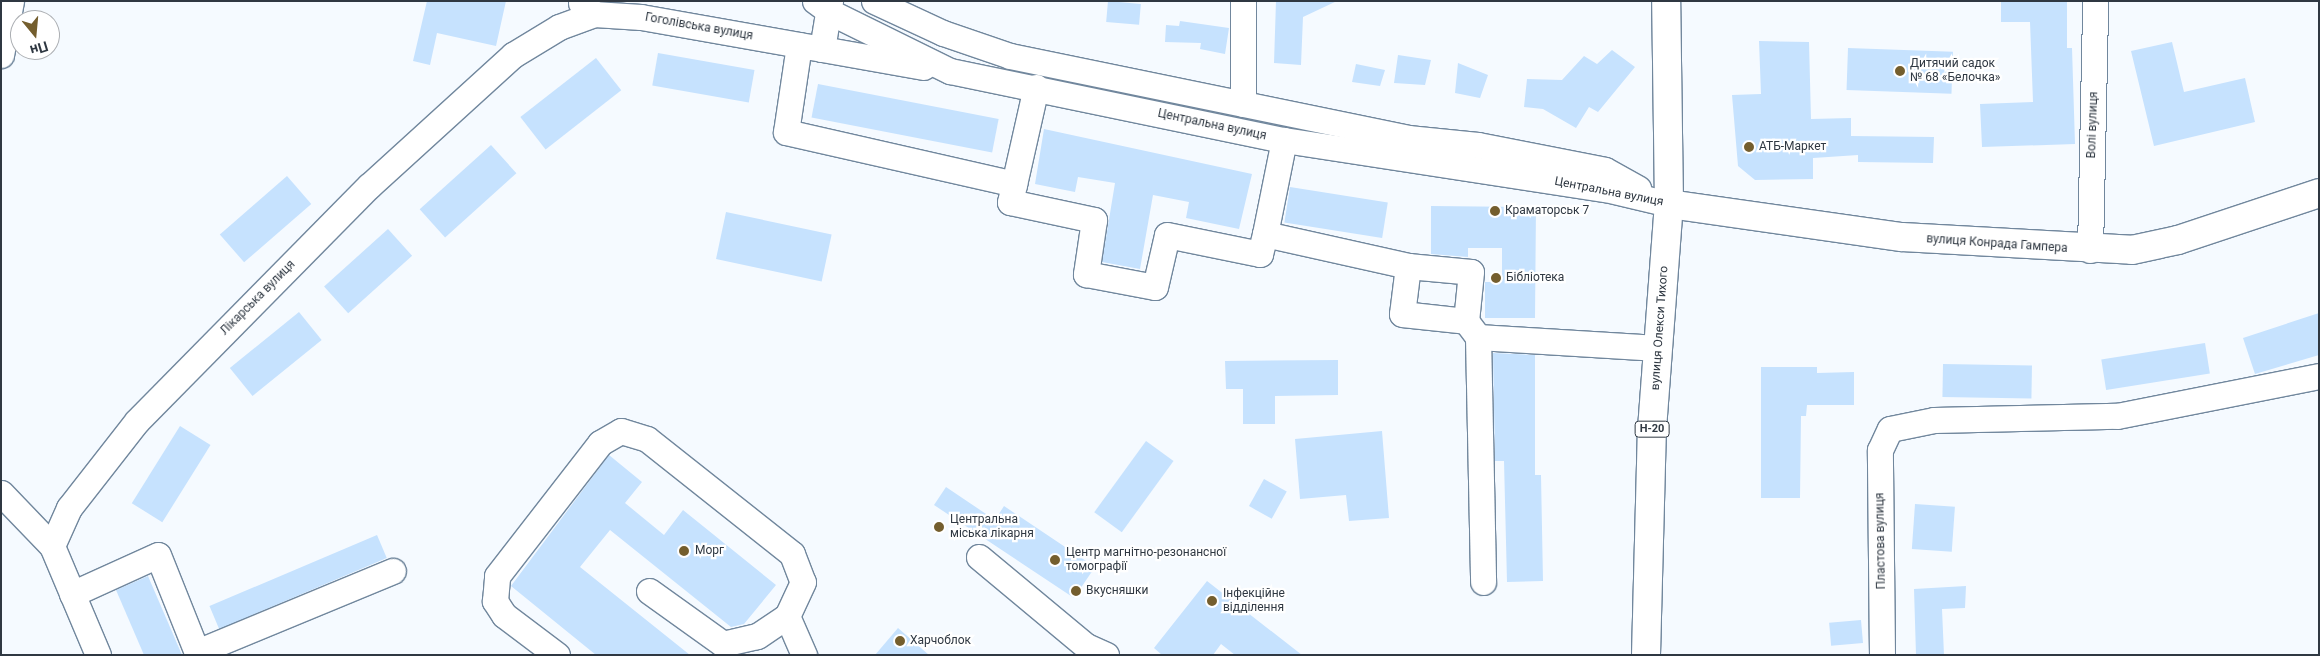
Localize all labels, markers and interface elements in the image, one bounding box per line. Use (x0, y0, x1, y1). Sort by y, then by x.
north arrow (10, 10, 60, 60)
street label: Гоголівська вулиця (644, 10, 754, 44)
text: Пн (28, 38, 50, 59)
place label: Дитячий садок № 68 «Белочка» (1910, 57, 2000, 85)
marker: Дитячий садок № 68 «Белочка» (1894, 65, 1906, 77)
street label: Волі вулиця (2085, 91, 2101, 159)
street label: Центральна вулиця (1156, 106, 1268, 144)
place label: АТБ-Маркет (1759, 140, 1826, 154)
marker: АТБ-Маркет (1743, 141, 1755, 153)
street label: Центральна вулиця (1553, 174, 1665, 210)
place label: Краматорськ 7 (1505, 204, 1589, 218)
marker: Краматорськ 7 (1489, 205, 1501, 217)
street label: вулиця Конрада Гампера (1926, 232, 2068, 256)
street label: Лікарська вулиця (218, 258, 298, 338)
street label: вулиця Олекси Тихого (1648, 265, 1672, 391)
place label: Бібліотека (1506, 271, 1564, 285)
marker: Бібліотека (1490, 272, 1502, 284)
road number: Н-20 (1634, 420, 1670, 438)
street label: Пластова вулиця (1873, 492, 1889, 590)
place label: Центральна міська лікарня (950, 513, 1034, 541)
marker: Центральна міська лікарня (932, 520, 946, 534)
marker: Морг (677, 544, 691, 558)
place label: Морг (695, 544, 724, 558)
place label: Центр магнітно-резонансної томографії (1066, 546, 1226, 574)
marker: Центр магнітно-резонансної томографії (1048, 553, 1062, 567)
place label: Вкусняшки (1086, 584, 1148, 598)
marker: Вкусняшки (1070, 585, 1082, 597)
place label: Інфекційне відділення (1223, 587, 1285, 615)
marker: Інфекційне відділення (1205, 594, 1219, 608)
place label: Харчоблок (910, 634, 971, 648)
marker: Харчоблок (894, 635, 906, 647)

